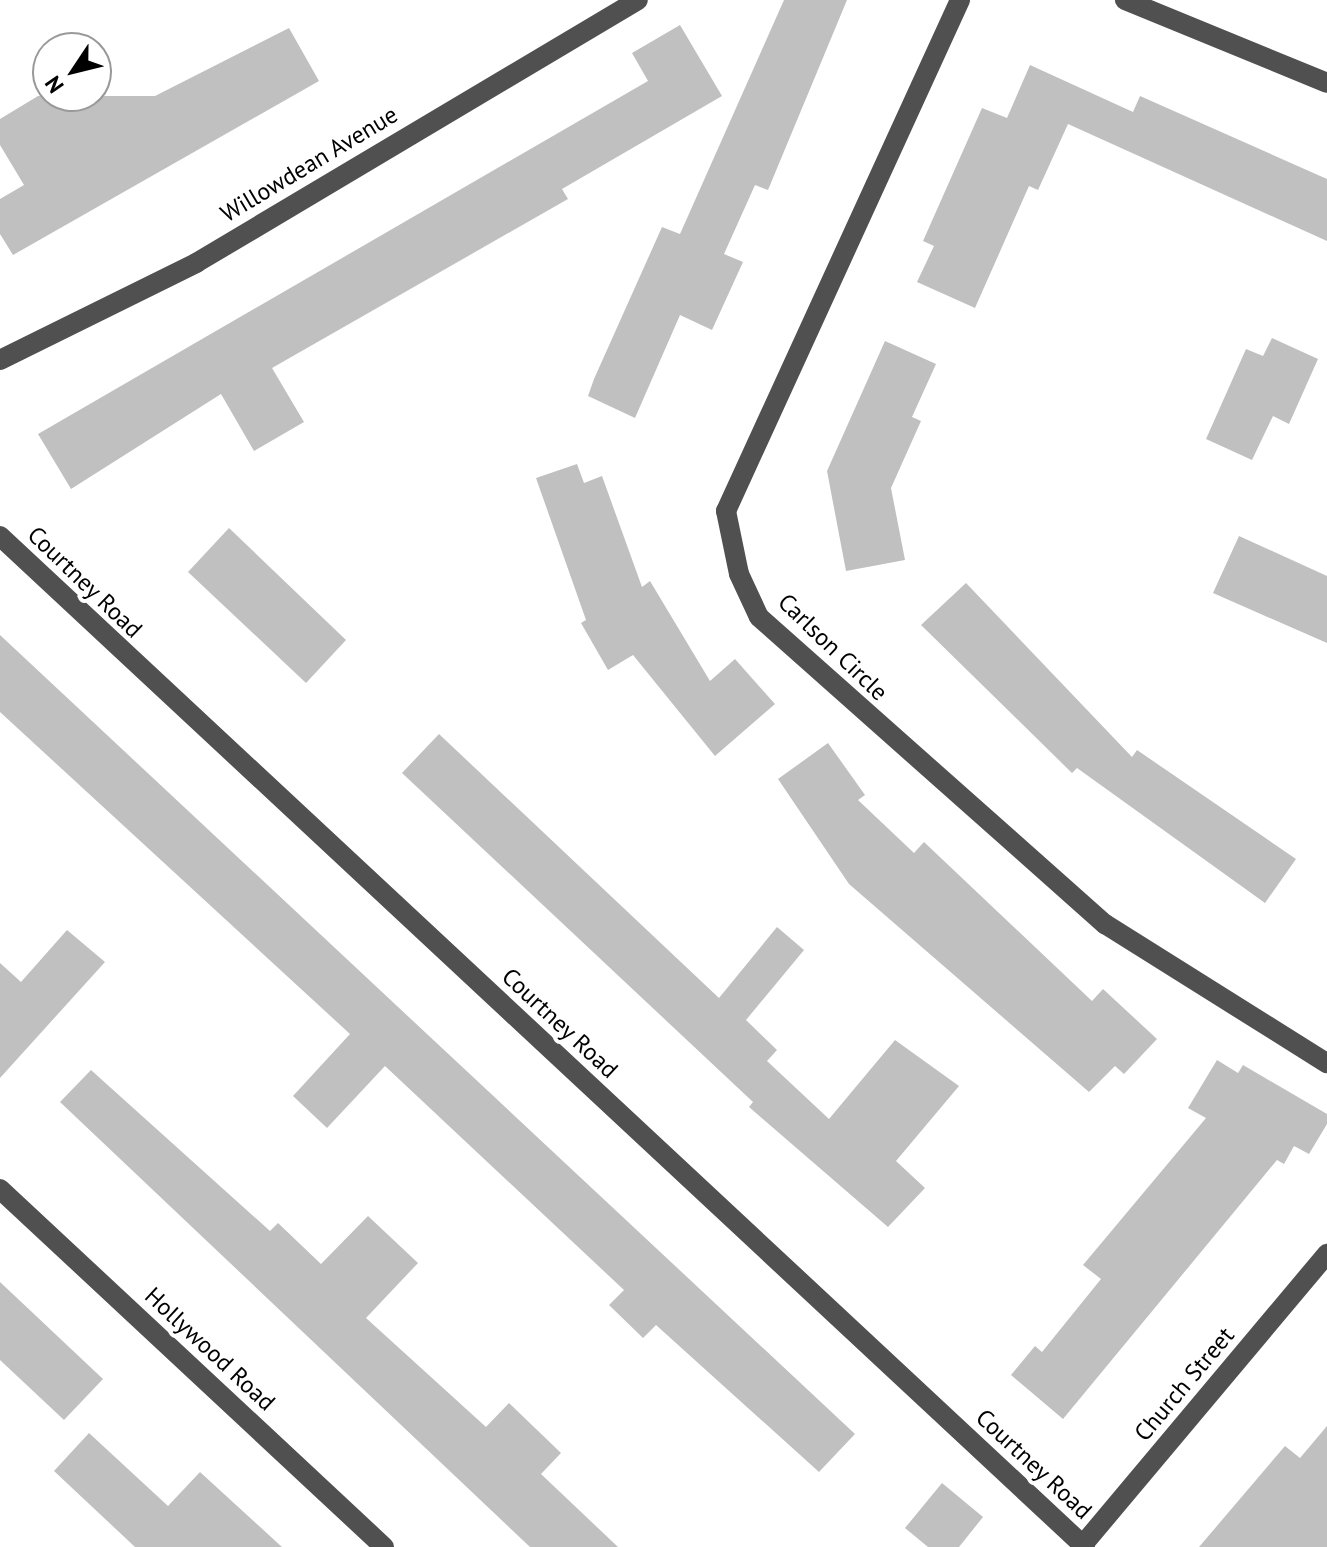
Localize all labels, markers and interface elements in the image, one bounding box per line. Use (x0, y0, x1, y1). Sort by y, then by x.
north arrow (32, 32, 112, 112)
text: N (38, 71, 70, 99)
street label: Willowdean Avenue (215, 100, 403, 228)
street label: Courtney Road (21, 520, 149, 644)
street label: Carlson Circle (772, 588, 894, 706)
street label: Courtney Road (496, 962, 624, 1084)
street label: Hollywood Road (139, 1281, 281, 1417)
street label: Church Street (1128, 1321, 1240, 1447)
street label: Courtney Road (970, 1403, 1098, 1525)

